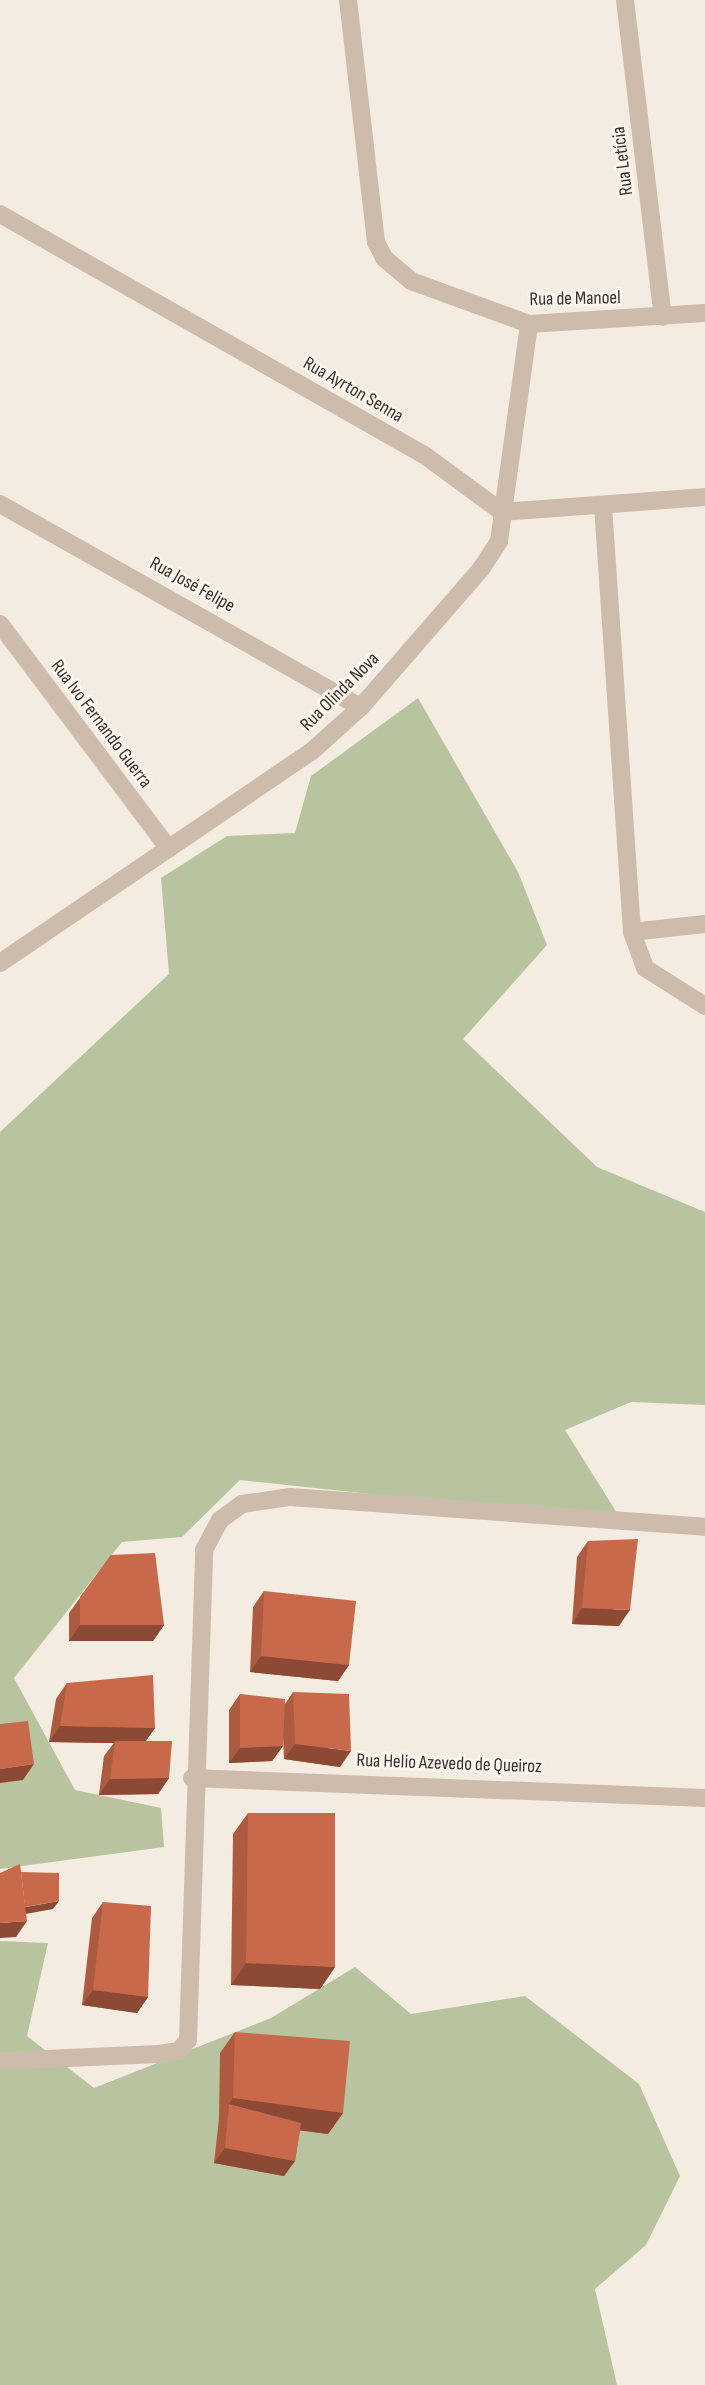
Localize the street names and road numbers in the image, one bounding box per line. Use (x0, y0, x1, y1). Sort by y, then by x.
street label: Rua Letícia (607, 125, 639, 197)
street label: Rua de Manoel (529, 287, 621, 311)
street label: Rua Ayrton Senna (299, 352, 407, 428)
street label: Rua José Felipe (145, 552, 239, 618)
street label: Rua Olinda Nova (296, 648, 384, 736)
street label: Rua Ivo Fernando Guerra (45, 655, 157, 793)
street label: Rua Helio Azevedo de Queiroz (356, 1749, 542, 1779)

